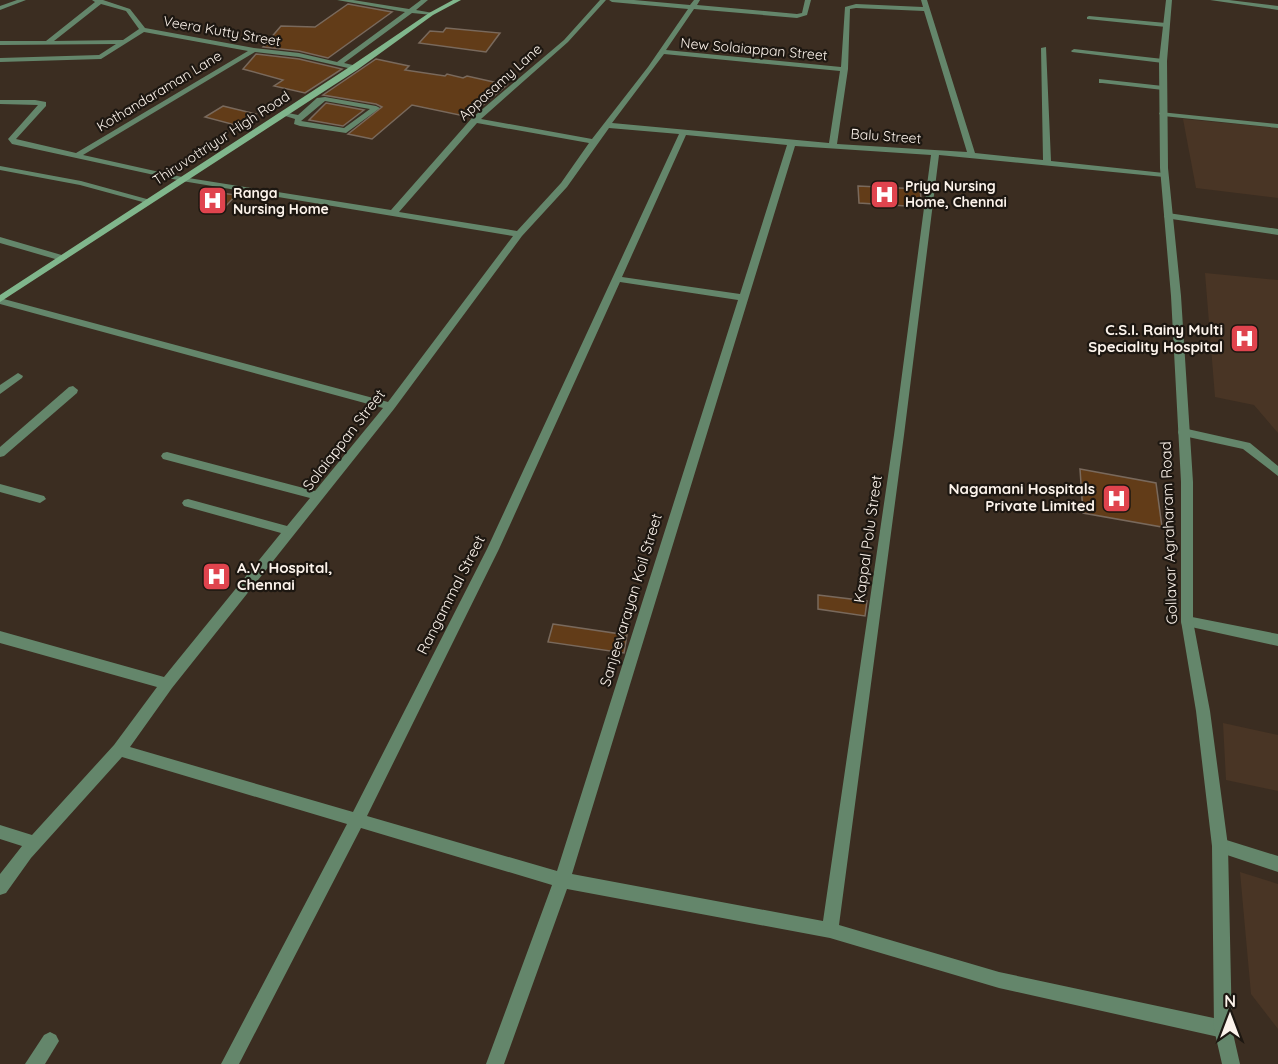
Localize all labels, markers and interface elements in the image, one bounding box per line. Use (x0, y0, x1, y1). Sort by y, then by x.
street label: Veera Kutty Street (162, 12, 282, 50)
street label: New Solaiappan Street (680, 34, 829, 64)
street label: Appasamy Lane (455, 40, 546, 124)
street label: Kothandaraman Lane (93, 47, 225, 135)
street label: Thiruvottriyur High Road (149, 87, 293, 189)
street label: Balu Street (850, 125, 922, 147)
place label: Priya Nursing Home, Chennai (905, 177, 1007, 211)
hospital icon: Priya Nursing Home, Chennai (868, 178, 900, 210)
place label: Ranga Nursing Home (233, 184, 329, 218)
hospital icon: Ranga Nursing Home (196, 185, 228, 217)
place label: C.S.I. Rainy Multi Speciality Hospital (1088, 320, 1223, 356)
hospital icon: C.S.I. Rainy Multi Speciality Hospital (1228, 323, 1260, 355)
street label: Solaiappan Street (298, 385, 389, 494)
street label: Gollavar Agraharam Road (1156, 441, 1181, 625)
street label: Kappal Polu Street (849, 474, 886, 604)
place label: Nagamani Hospitals Private Limited (949, 479, 1095, 515)
hospital icon: Nagamani Hospitals Private Limited (1100, 482, 1132, 514)
street label: Sanjeevarayan Koil Street (595, 511, 666, 689)
street label: Rangammal Street (412, 532, 489, 658)
place label: A.V. Hospital, Chennai (237, 558, 333, 594)
hospital icon: A.V. Hospital, Chennai (200, 561, 232, 593)
north arrow (1200, 986, 1260, 1046)
text: N (1224, 991, 1236, 1011)

